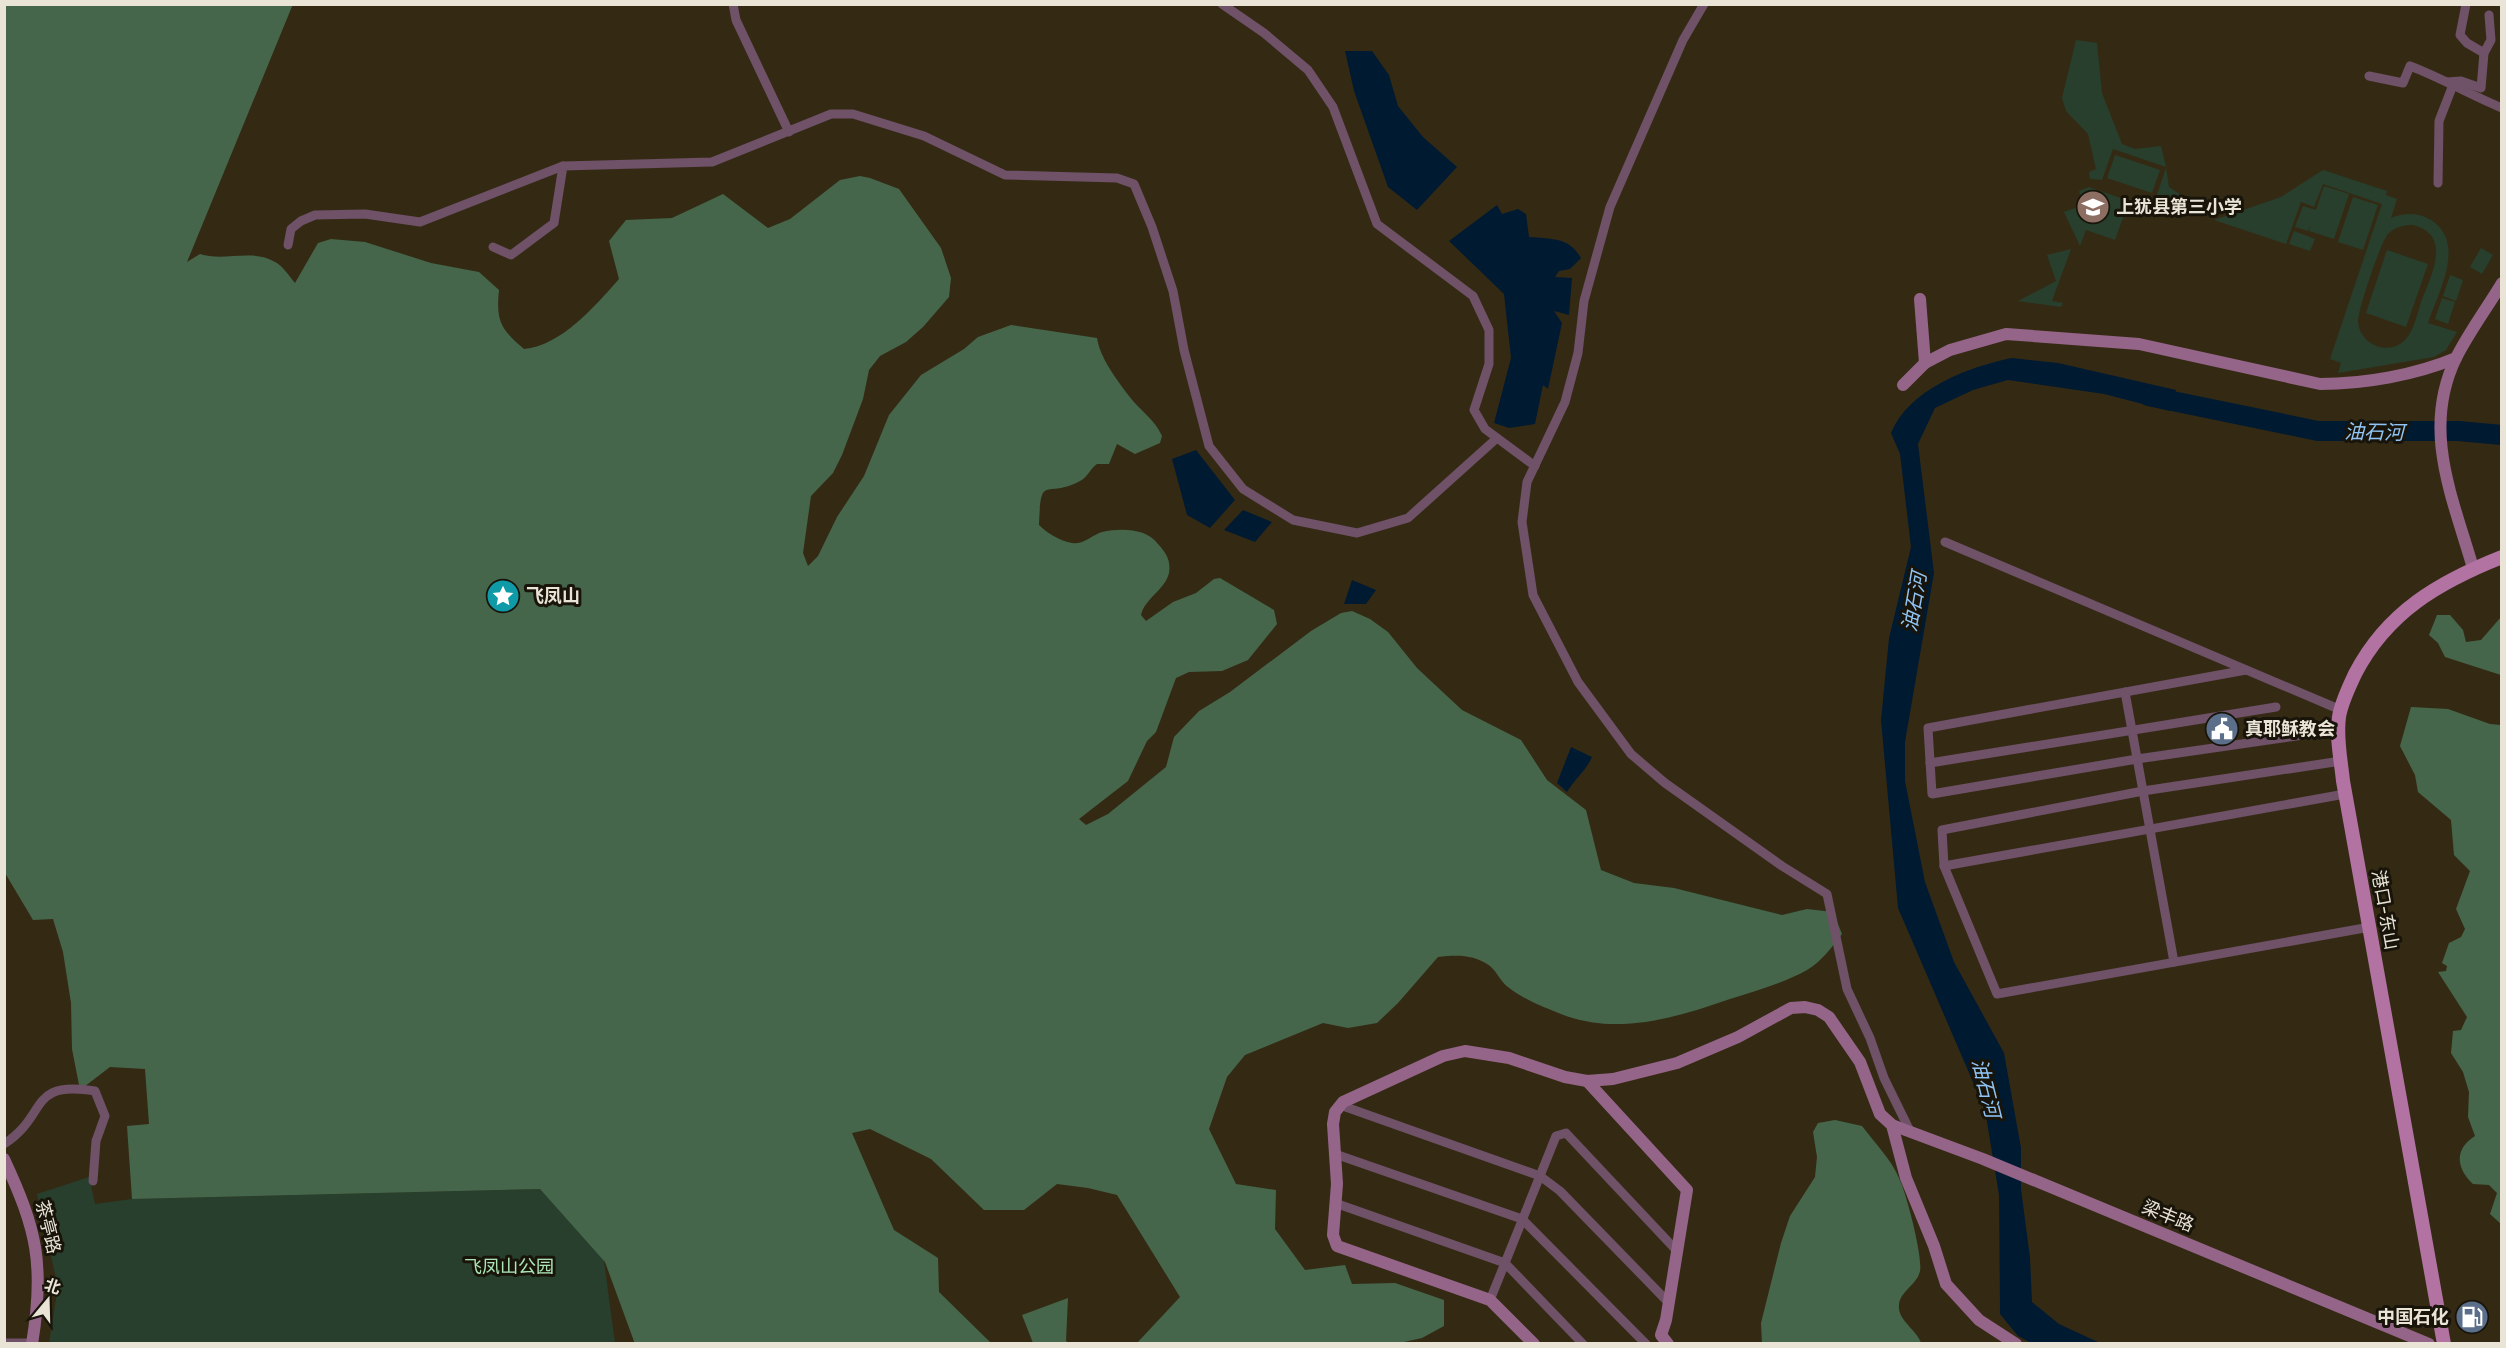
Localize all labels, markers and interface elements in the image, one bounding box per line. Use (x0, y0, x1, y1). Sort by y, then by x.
school or university icon: 上犹县第三小学 (2075, 189, 2111, 225)
place label: 上犹县第三小学 (2116, 196, 2242, 218)
water label: 油石河 (2344, 419, 2408, 445)
water label: 油石河 (1897, 566, 1932, 634)
place icon: 飞凤山 (485, 578, 521, 614)
place label: 飞凤山 (526, 585, 580, 607)
public building icon: 真耶稣教会 (2204, 711, 2240, 747)
place label: 真耶稣教会 (2245, 718, 2335, 740)
street label: 港口-东山 (2367, 868, 2403, 952)
water label: 油石河 (1967, 1056, 2006, 1124)
street label: 梁丰路 (2139, 1196, 2197, 1236)
street label: 茶亭路 (31, 1198, 65, 1256)
park label: 飞凤山公园 (464, 1256, 554, 1278)
north arrow (18, 1270, 78, 1330)
text: 北 (42, 1275, 63, 1298)
fuel station icon: 中国石化 (2454, 1299, 2490, 1335)
place label: 中国石化 (2377, 1306, 2449, 1328)

